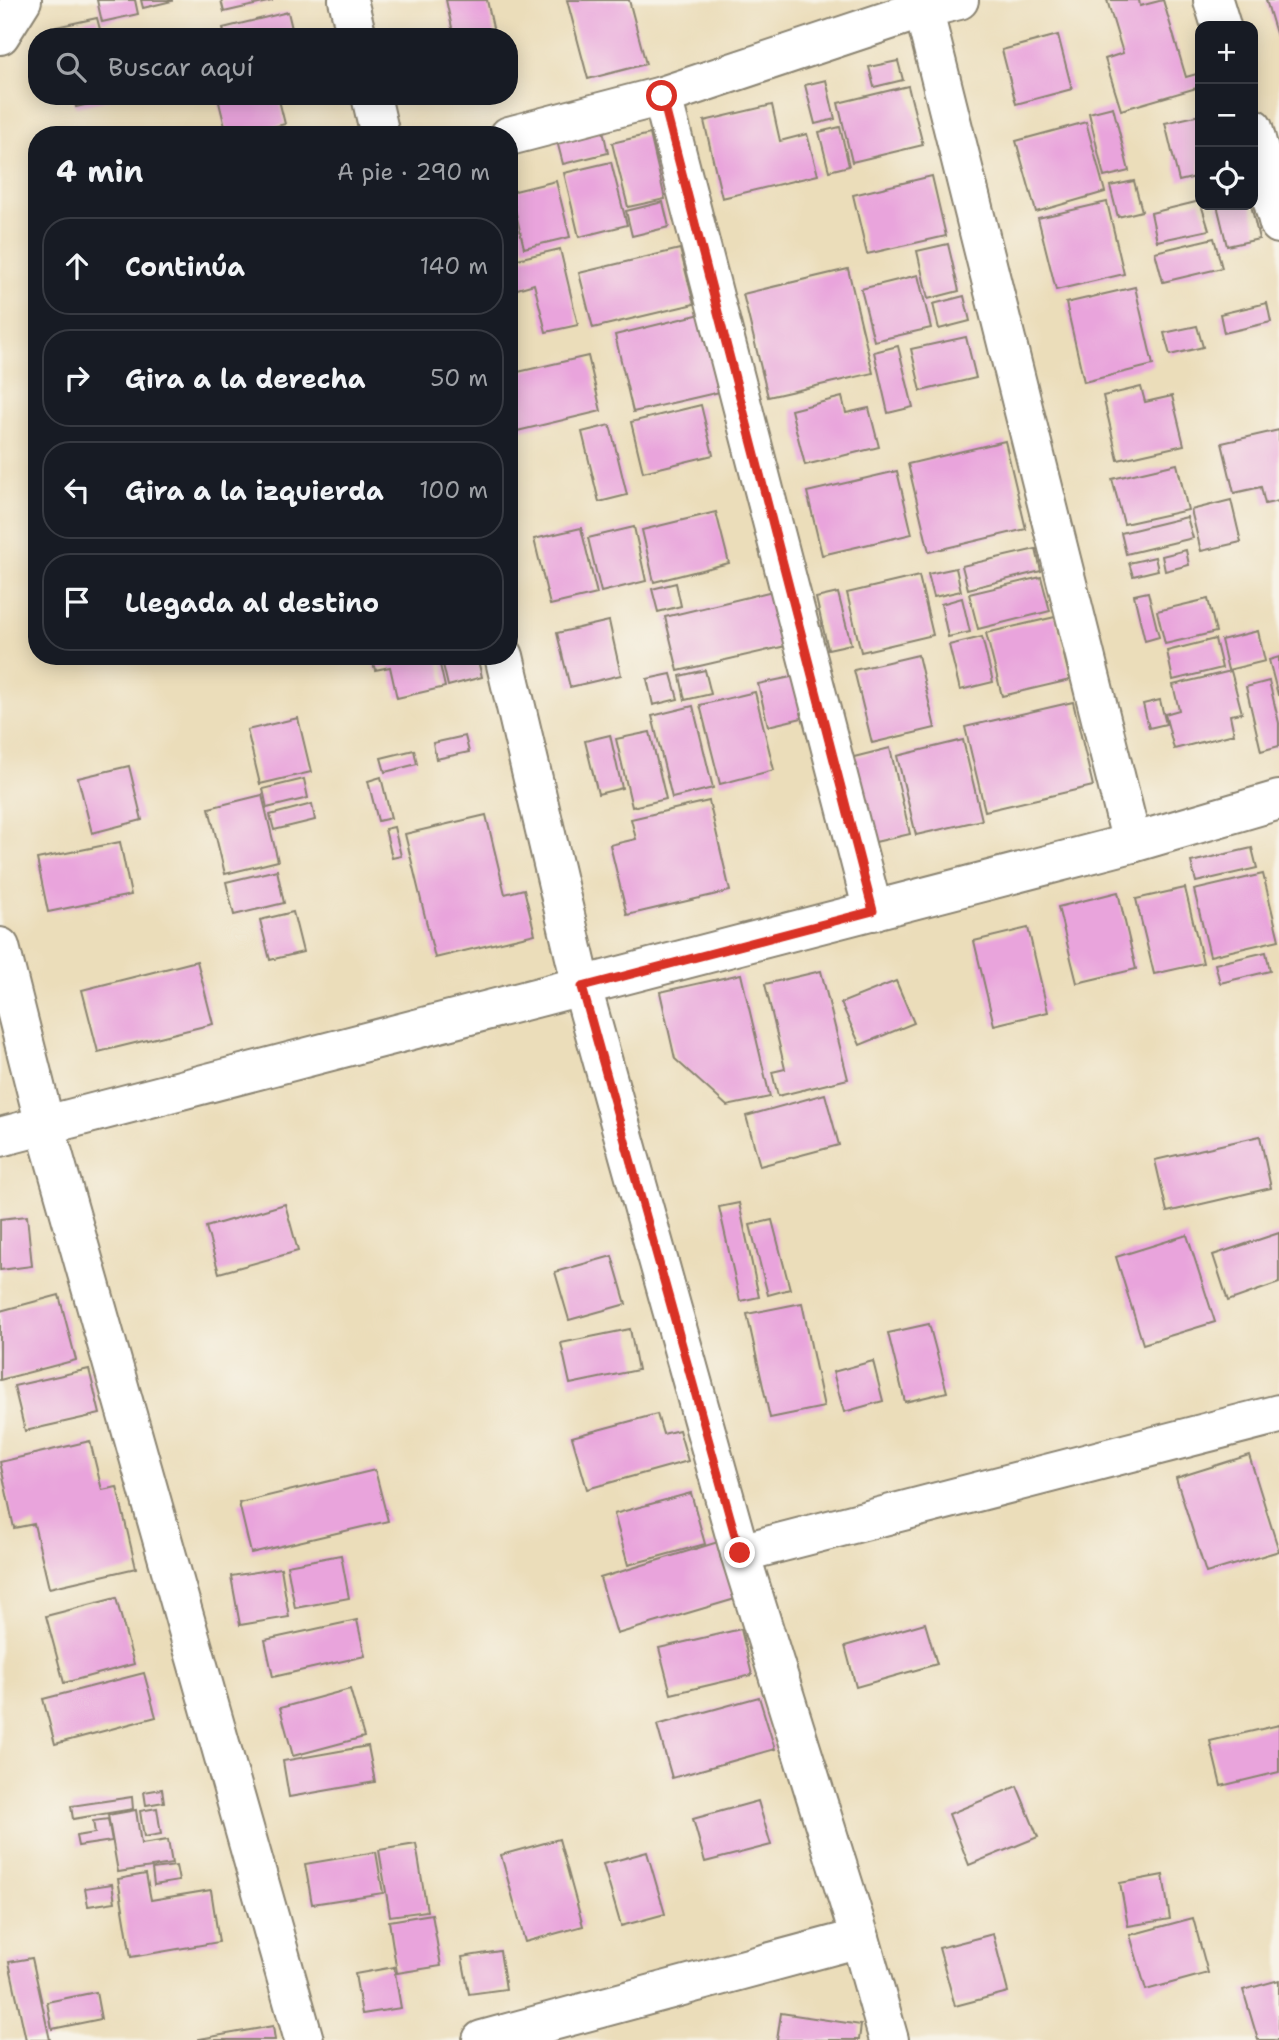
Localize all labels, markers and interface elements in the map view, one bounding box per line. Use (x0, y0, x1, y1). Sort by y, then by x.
map controls (1195, 21, 1258, 210)
button: + (1195, 21, 1258, 84)
search box (28, 28, 518, 105)
icon: search (52, 48, 90, 86)
text: Buscar aquí (108, 49, 254, 84)
route start (646, 80, 677, 111)
button: − (1195, 84, 1258, 147)
button: locate (1195, 147, 1258, 210)
text: 4 min (56, 151, 143, 192)
text: A pie · 290 m (337, 157, 490, 187)
icon: ahead (58, 247, 96, 285)
text: Continúa (125, 249, 245, 284)
text: 140 m (420, 251, 488, 281)
icon: right (58, 359, 96, 397)
text: Gira a la derecha (125, 361, 366, 396)
text: 50 m (430, 363, 488, 393)
icon: left (58, 471, 96, 509)
text: Gira a la izquierda (125, 473, 384, 508)
text: 100 m (419, 475, 488, 505)
icon: arrive (58, 583, 96, 621)
text: Llegada al destino (125, 585, 379, 620)
route end (724, 1537, 755, 1568)

